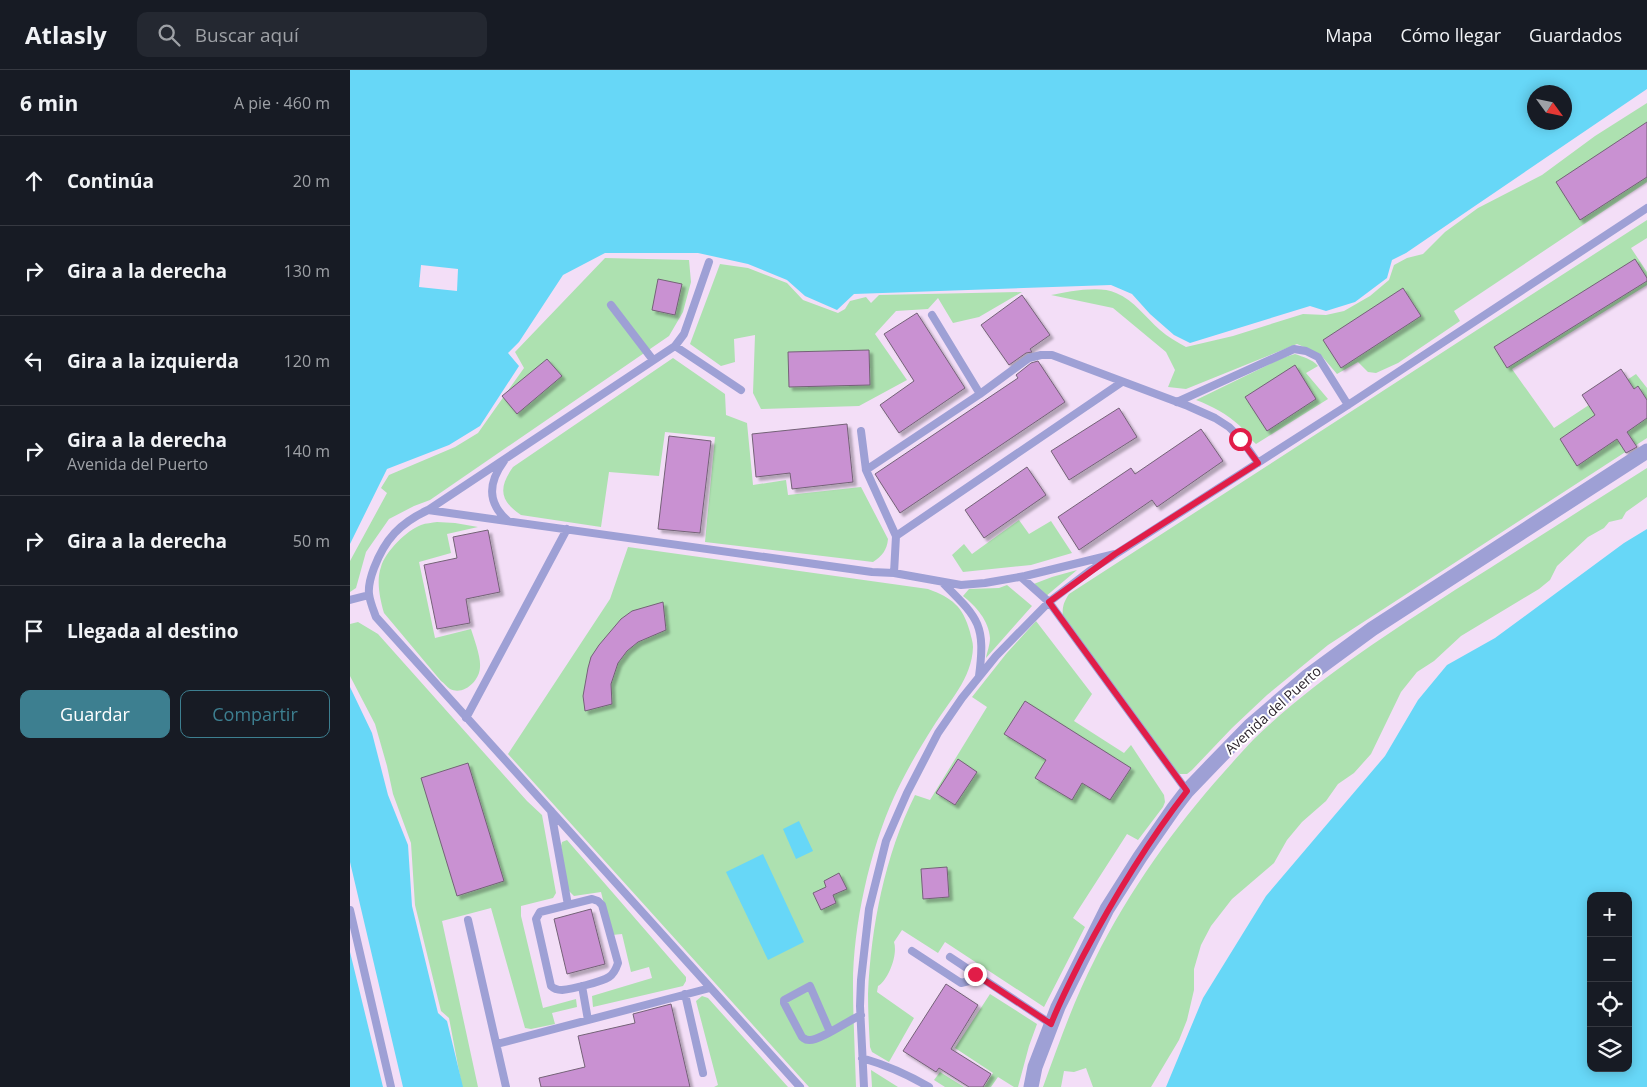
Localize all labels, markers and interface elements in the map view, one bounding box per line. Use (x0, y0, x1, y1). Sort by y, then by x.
search box (137, 12, 487, 57)
text: Atlasly (25, 18, 107, 51)
icon: search (155, 21, 183, 49)
text: Buscar aquí (195, 22, 299, 48)
text: Mapa (1325, 23, 1372, 47)
text: Cómo llegar (1400, 23, 1501, 47)
text: Guardados (1529, 23, 1622, 47)
north arrow (1527, 85, 1572, 130)
text: 6 min (20, 89, 78, 117)
text: A pie · 460 m (234, 92, 330, 114)
icon: ahead (20, 167, 48, 195)
text: Continúa (67, 168, 154, 194)
text: 20 m (293, 170, 330, 192)
icon: right (20, 257, 48, 285)
text: Gira a la derecha (67, 258, 227, 284)
text: 130 m (284, 260, 330, 282)
icon: left (20, 347, 48, 375)
text: Gira a la izquierda (67, 348, 239, 374)
text: 120 m (284, 350, 330, 372)
text: Gira a la derecha (67, 427, 227, 453)
route start (1229, 428, 1252, 451)
icon: right (20, 437, 48, 465)
text: 140 m (284, 440, 330, 462)
text: Avenida del Puerto (67, 453, 208, 475)
icon: right (20, 527, 48, 555)
text: Gira a la derecha (67, 528, 227, 554)
text: 50 m (293, 530, 330, 552)
icon: arrive (20, 617, 48, 645)
text: Llegada al destino (67, 618, 239, 644)
street label: Avenida del Puerto (1220, 661, 1325, 758)
button: Guardar (20, 690, 170, 738)
button: Compartir (180, 690, 330, 738)
map controls (1587, 892, 1632, 1072)
button: + (1587, 892, 1632, 937)
button: − (1587, 937, 1632, 982)
route end (964, 963, 987, 986)
button: locate (1587, 982, 1632, 1027)
button: layers (1587, 1027, 1632, 1072)

